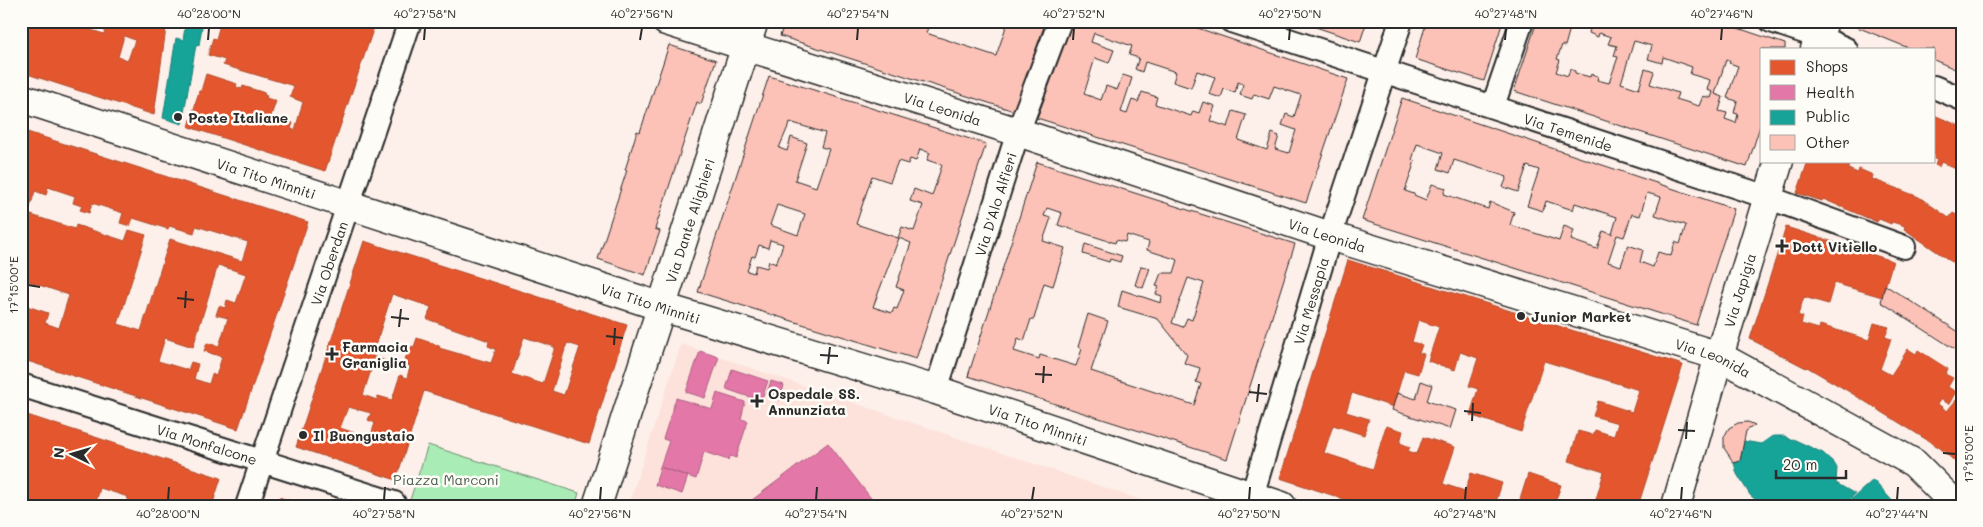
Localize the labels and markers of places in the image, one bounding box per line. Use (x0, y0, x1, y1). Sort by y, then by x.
place label: Poste Italiane (188, 108, 288, 127)
marker: Poste Italiane (172, 111, 184, 123)
place label: Dott Vitiello (1792, 237, 1878, 256)
marker: Dott Vitiello (1776, 240, 1788, 252)
place label: Junior Market (1531, 307, 1631, 326)
marker: Junior Market (1515, 310, 1527, 322)
place label: Farmacia Graniglia (342, 337, 409, 372)
marker: Farmacia Graniglia (326, 348, 338, 360)
place label: Ospedale SS. Annunziata (768, 384, 860, 419)
marker: Ospedale SS. Annunziata (750, 394, 764, 408)
place label: Il Buongustaio (313, 426, 415, 445)
marker: Il Buongustaio (297, 429, 309, 441)

